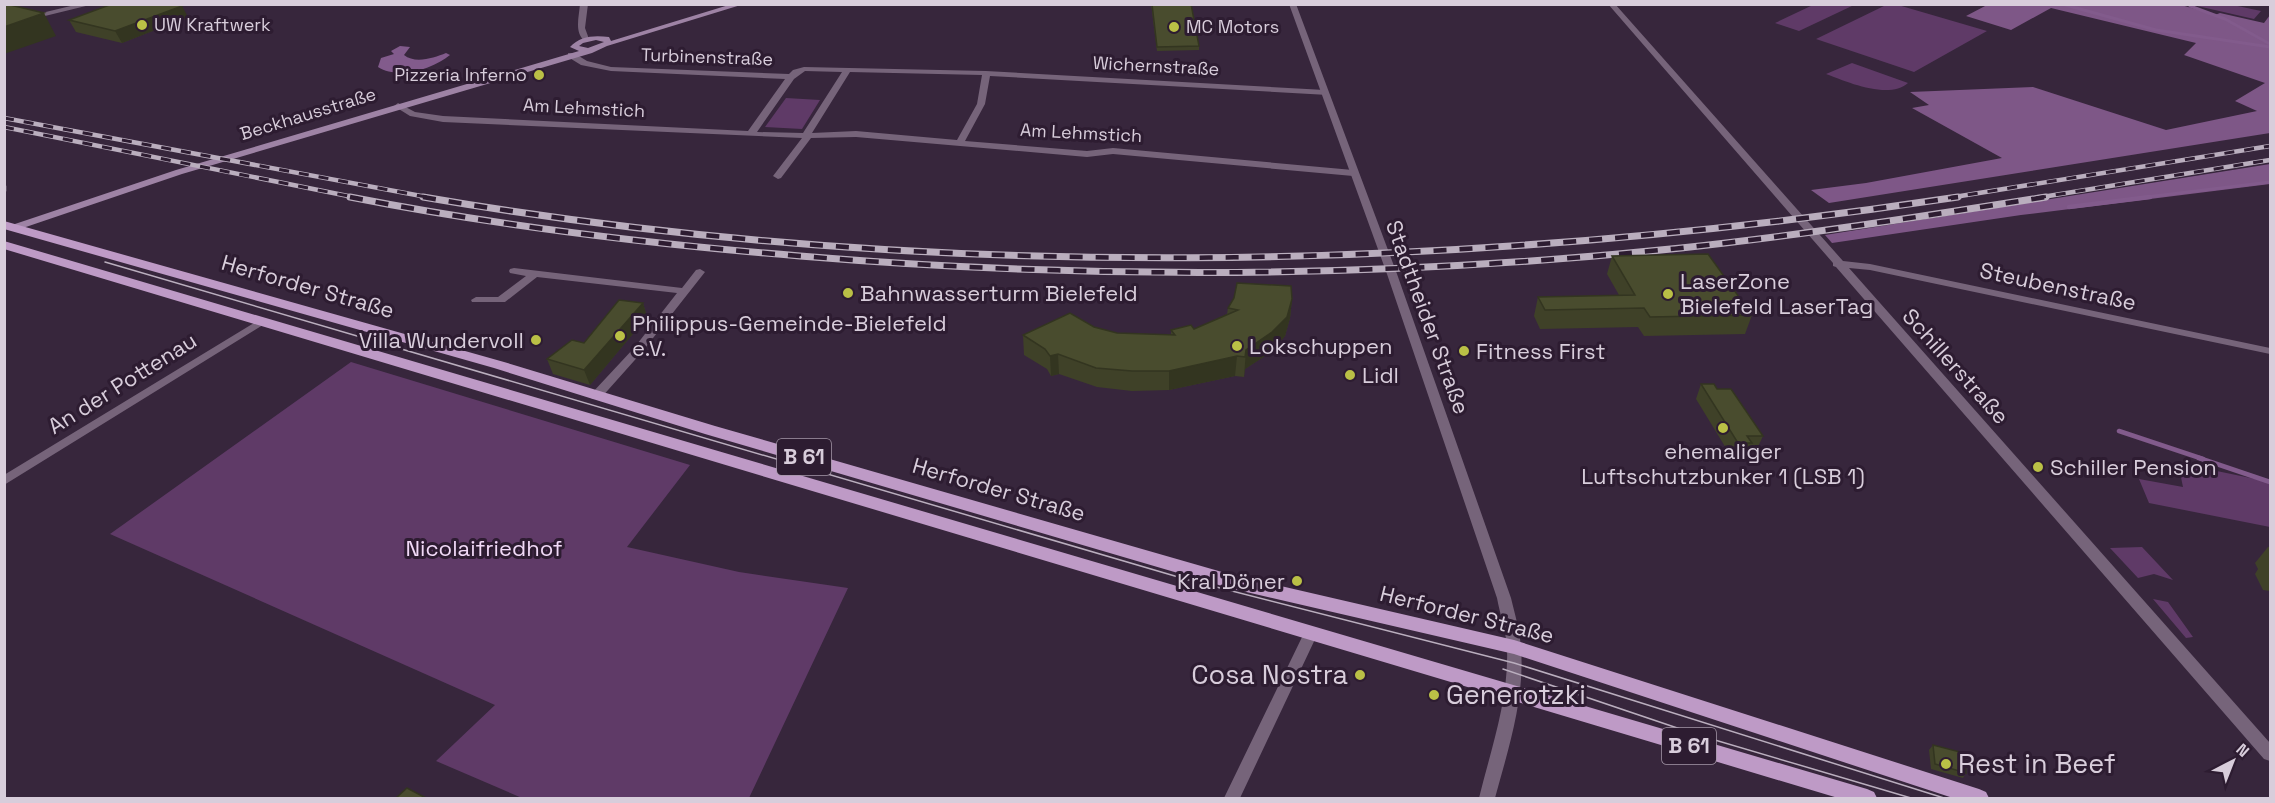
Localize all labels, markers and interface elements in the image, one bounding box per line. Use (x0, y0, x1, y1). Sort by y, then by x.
place label: UW Kraftwerk (154, 13, 271, 36)
place label: MC Motors (1186, 15, 1279, 38)
marker: UW Kraftwerk (135, 18, 149, 32)
marker: MC Motors (1167, 20, 1181, 34)
street label: Turbinenstraße (641, 43, 773, 70)
street label: Wichernstraße (1092, 51, 1220, 80)
place label: Pizzeria Inferno (394, 63, 527, 86)
marker: Pizzeria Inferno (532, 68, 546, 82)
street label: Beckhausstraße (237, 82, 379, 145)
street label: Am Lehmstich (522, 93, 646, 122)
street label: Am Lehmstich (1019, 118, 1143, 147)
street label: Stadtheider Straße (1380, 216, 1476, 418)
street label: Herforder Straße (218, 248, 398, 324)
street label: Steubenstraße (1977, 256, 2139, 316)
place label: LaserZone Bielefeld LaserTag (1680, 267, 1873, 320)
place label: Bahnwasserturm Bielefeld (860, 279, 1138, 307)
marker: Bahnwasserturm Bielefeld (841, 286, 855, 300)
marker: LaserZone Bielefeld LaserTag (1661, 287, 1675, 301)
street label: Schillerstraße (1897, 302, 2015, 430)
place label: Philippus-Gemeinde-Bielefeld e.V. (632, 309, 947, 362)
street label: An der Pottenau (42, 326, 202, 440)
place label: Villa Wundervoll (359, 326, 524, 354)
marker: Philippus-Gemeinde-Bielefeld e.V. (613, 329, 627, 343)
place label: Lokschuppen (1249, 332, 1392, 360)
marker: Villa Wundervoll (529, 333, 543, 347)
place label: Fitness First (1476, 337, 1606, 365)
marker: Lokschuppen (1230, 339, 1244, 353)
marker: Fitness First (1457, 344, 1471, 358)
place label: Lidl (1362, 361, 1399, 389)
marker: Lidl (1343, 368, 1357, 382)
marker: ehemaliger Luftschutzbunker 1 (LSB 1) (1716, 421, 1730, 435)
place label: ehemaliger Luftschutzbunker 1 (LSB 1) (1581, 437, 1865, 490)
road number: B 61 (777, 439, 831, 475)
street label: Herforder Straße (909, 451, 1089, 527)
place label: Schiller Pension (2050, 453, 2217, 481)
marker: Schiller Pension (2031, 460, 2045, 474)
park label: Nicolaifriedhof (405, 534, 563, 562)
place label: Kral Döner (1177, 567, 1285, 595)
marker: Kral Döner (1290, 574, 1304, 588)
street label: Herforder Straße (1377, 579, 1557, 649)
place label: Cosa Nostra (1191, 657, 1348, 692)
marker: Cosa Nostra (1353, 668, 1367, 682)
place label: Generotzki (1446, 677, 1586, 712)
marker: Generotzki (1427, 688, 1441, 702)
road number: B 61 (1662, 728, 1716, 764)
north arrow (2203, 731, 2263, 791)
text: N (2232, 739, 2254, 762)
place label: Rest in Beef (1958, 746, 2116, 781)
marker: Rest in Beef (1939, 757, 1953, 771)

